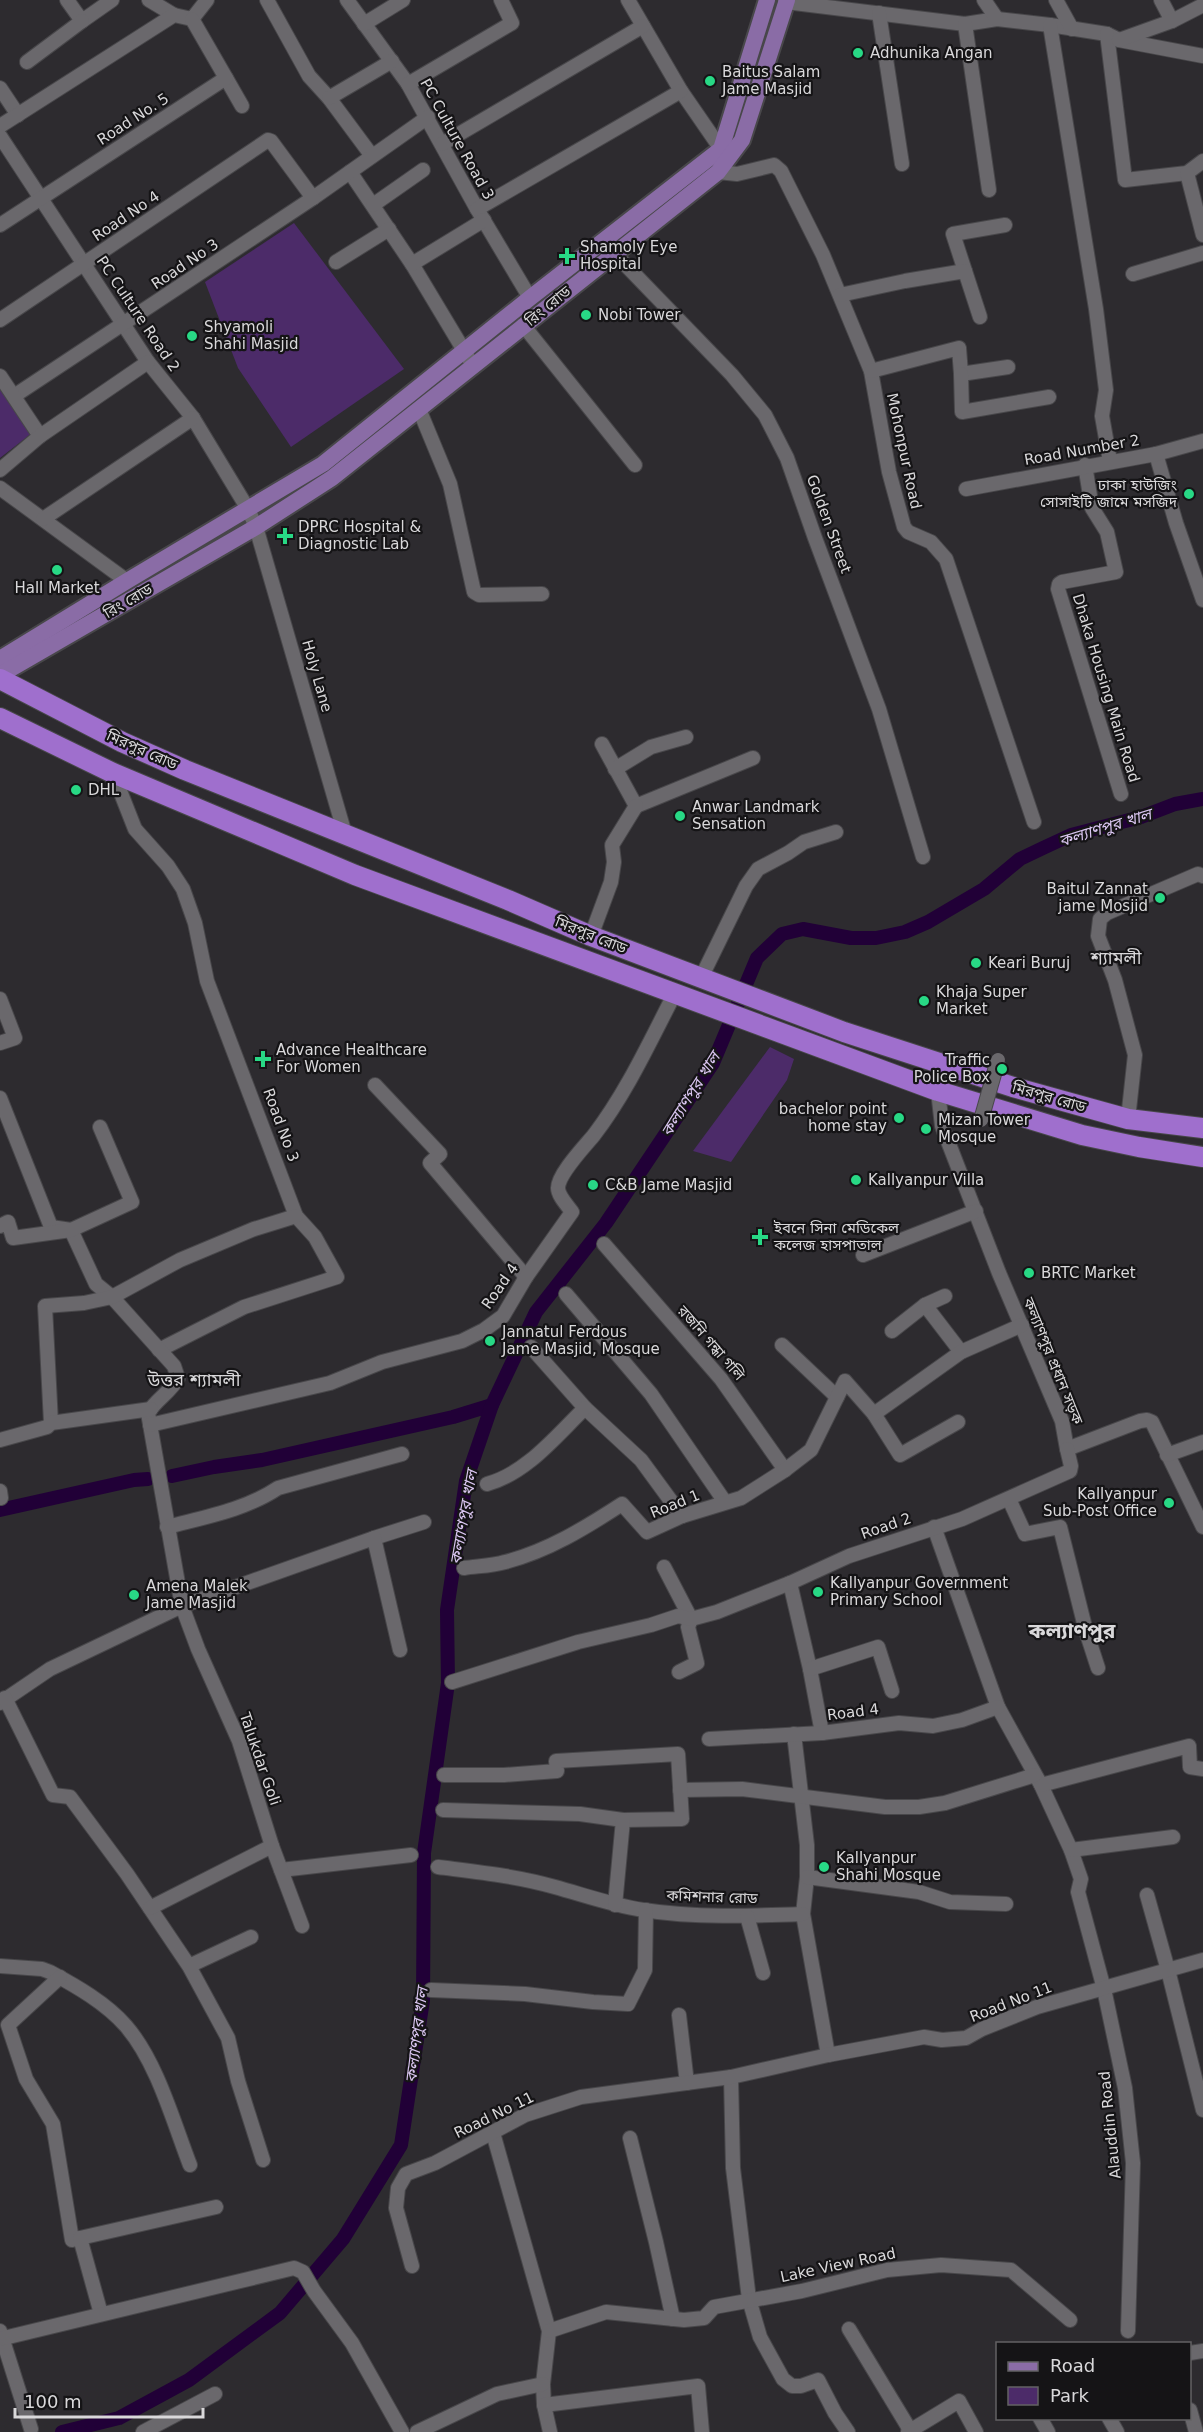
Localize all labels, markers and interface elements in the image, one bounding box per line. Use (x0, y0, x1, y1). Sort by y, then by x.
place label: Adhunika Angan (870, 44, 993, 62)
marker: Adhunika Angan (851, 46, 865, 60)
place label: Baitus Salam Jame Masjid (721, 63, 820, 98)
marker: Baitus Salam Jame Masjid (703, 74, 717, 88)
street label: PC Culture Road 3 (416, 75, 498, 203)
street label: Road No. 5 (94, 89, 172, 149)
street label: Road No 4 (89, 187, 163, 245)
street label: Road No 3 (148, 235, 222, 293)
place label: Shamoly Eye Hospital (580, 238, 677, 273)
marker: Shamoly Eye Hospital (558, 247, 576, 265)
street label: PC Culture Road 2 (93, 253, 183, 375)
street label: রিং রোড (521, 282, 575, 330)
place label: Nobi Tower (598, 306, 681, 324)
marker: Nobi Tower (579, 308, 593, 322)
place label: Shyamoli Shahi Masjid (204, 318, 298, 353)
marker: Shyamoli Shahi Masjid (185, 329, 199, 343)
street label: Mohonpur Road (883, 391, 925, 511)
street label: Road Number 2 (1023, 431, 1141, 469)
street label: Golden Street (803, 472, 855, 576)
place label: ঢাকা হাউজিং সোসাইটি জামে মসজিদ (1040, 476, 1178, 511)
marker: ঢাকা হাউজিং সোসাইটি জামে মসজিদ (1182, 487, 1196, 501)
place label: DPRC Hospital & Diagnostic Lab (298, 518, 421, 553)
marker: DPRC Hospital & Diagnostic Lab (276, 527, 294, 545)
marker: Hall Market (50, 563, 64, 577)
place label: Hall Market (14, 579, 100, 597)
street label: রিং রোড (100, 580, 156, 623)
street label: Dhaka Housing Main Road (1069, 591, 1143, 785)
street label: Holy Lane (298, 638, 336, 714)
street label: মিরপুর রোড (103, 726, 180, 774)
place label: DHL (88, 781, 120, 799)
marker: DHL (69, 783, 83, 797)
place label: Anwar Landmark Sensation (692, 798, 820, 833)
water label: কল্যাণপুর খাল (1057, 803, 1157, 851)
marker: Anwar Landmark Sensation (673, 809, 687, 823)
place label: Baitul Zannat jame Mosjid (1046, 880, 1148, 915)
marker: Baitul Zannat jame Mosjid (1153, 891, 1167, 905)
street label: মিরপুর রোড (552, 912, 630, 958)
district label: শ্যামলী (1090, 947, 1142, 968)
place label: Keari Buruj (988, 954, 1070, 972)
marker: Keari Buruj (969, 956, 983, 970)
place label: Khaja Super Market (936, 983, 1027, 1018)
marker: Khaja Super Market (917, 994, 931, 1008)
place label: Advance Healthcare For Women (276, 1041, 427, 1076)
water label: কল্যাণপুর খাল (657, 1046, 726, 1140)
marker: Advance Healthcare For Women (254, 1050, 272, 1068)
place label: Traffic Police Box (914, 1051, 990, 1086)
marker: Traffic Police Box (995, 1062, 1009, 1076)
street label: মিরপুর রোড (1009, 1078, 1088, 1116)
street label: Road No 3 (259, 1086, 303, 1164)
place label: bachelor point home stay (779, 1100, 887, 1135)
marker: bachelor point home stay (892, 1111, 906, 1125)
place label: Mizan Tower Mosque (938, 1111, 1031, 1146)
marker: Mizan Tower Mosque (919, 1122, 933, 1136)
place label: Kallyanpur Villa (868, 1171, 984, 1189)
marker: Kallyanpur Villa (849, 1173, 863, 1187)
place label: C&B Jame Masjid (605, 1176, 732, 1194)
marker: C&B Jame Masjid (586, 1178, 600, 1192)
place label: ইবনে সিনা মেডিকেল কলেজ হাসপাতাল (773, 1219, 900, 1254)
marker: ইবনে সিনা মেডিকেল কলেজ হাসপাতাল (751, 1228, 769, 1246)
street label: Road 4 (478, 1260, 522, 1312)
place label: BRTC Market (1041, 1264, 1136, 1282)
marker: BRTC Market (1022, 1266, 1036, 1280)
street label: কল্যাণপুর প্রধান সড়ক (1019, 1294, 1087, 1428)
street label: রজনি গন্ধা গলি (673, 1301, 749, 1385)
place label: Jannatul Ferdous Jame Masjid, Mosque (501, 1323, 660, 1358)
marker: Jannatul Ferdous Jame Masjid, Mosque (483, 1334, 497, 1348)
district label: উত্তর শ্যামলী (147, 1369, 241, 1390)
water label: কল্যাণপুর খাল (446, 1465, 482, 1566)
place label: Kallyanpur Sub-Post Office (1043, 1485, 1158, 1520)
street label: Road 1 (648, 1486, 702, 1522)
marker: Kallyanpur Sub-Post Office (1162, 1496, 1176, 1510)
street label: Road 2 (859, 1509, 913, 1543)
place label: Kallyanpur Government Primary School (830, 1574, 1008, 1609)
place label: Amena Malek Jame Masjid (145, 1577, 248, 1612)
marker: Kallyanpur Government Primary School (811, 1585, 825, 1599)
marker: Amena Malek Jame Masjid (127, 1588, 141, 1602)
district label: কল্যাণপুর (1028, 1619, 1116, 1643)
street label: Road 4 (826, 1700, 880, 1724)
street label: Talukdar Goli (235, 1709, 284, 1808)
place label: Kallyanpur Shahi Mosque (836, 1849, 941, 1884)
marker: Kallyanpur Shahi Mosque (817, 1860, 831, 1874)
street label: কমিশনার রোড (665, 1886, 758, 1908)
street label: Road No 11 (967, 1978, 1055, 2026)
water label: কল্যাণপুর খাল (401, 1983, 432, 2084)
street label: Alauddin Road (1095, 2070, 1125, 2180)
street label: Road No 11 (451, 2088, 537, 2142)
street label: Lake View Road (779, 2244, 897, 2286)
legend (996, 2342, 1191, 2420)
text: Road (1050, 2355, 1095, 2376)
scale bar (15, 2381, 202, 2419)
text: Park (1050, 2385, 1089, 2406)
text: 100 m (24, 2391, 82, 2412)

